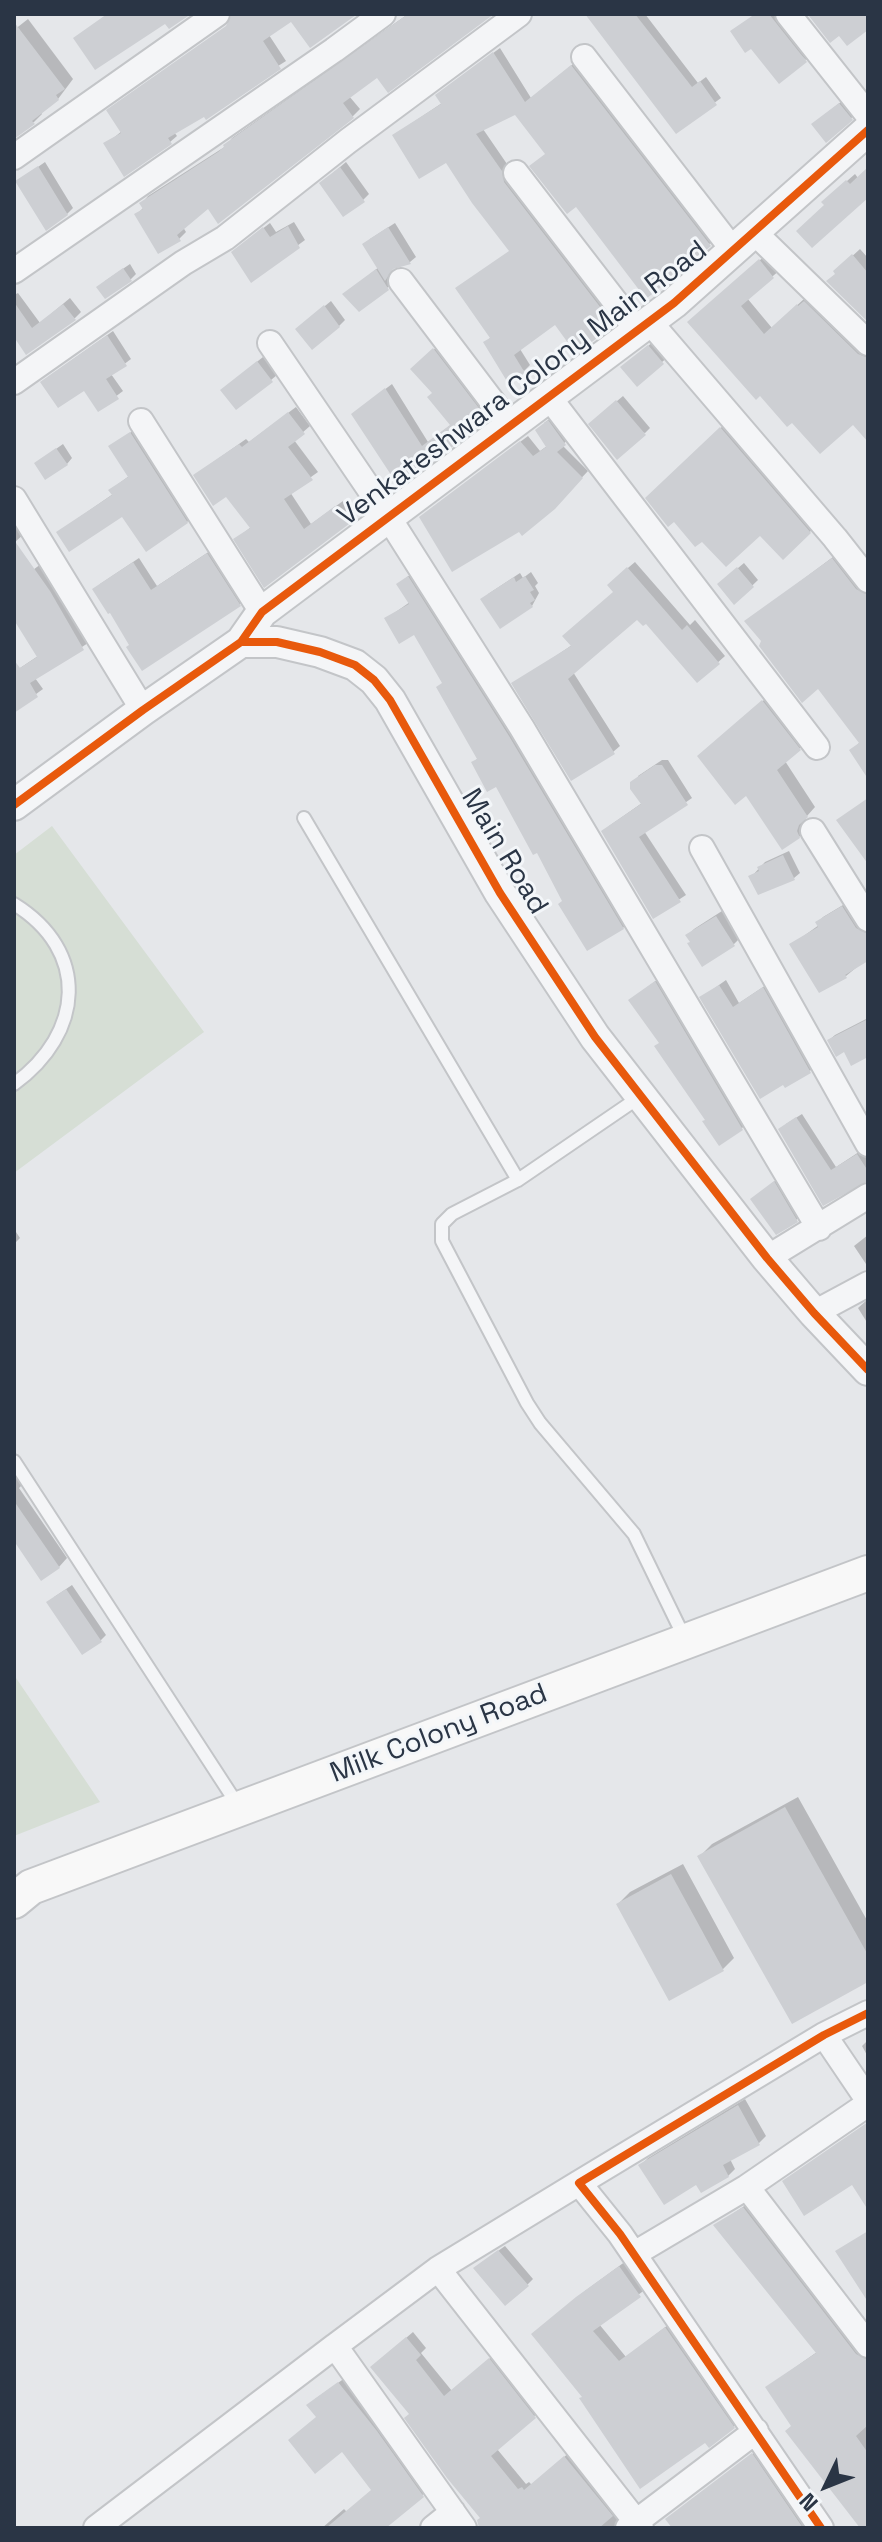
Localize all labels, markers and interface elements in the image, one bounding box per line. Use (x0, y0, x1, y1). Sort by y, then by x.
street label: Venkateshwara Colony Main Road (332, 234, 714, 534)
street label: Main Road (453, 783, 555, 921)
street label: Milk Colony Road (326, 1677, 552, 1791)
north arrow (786, 2446, 866, 2526)
text: N (793, 2487, 824, 2517)

